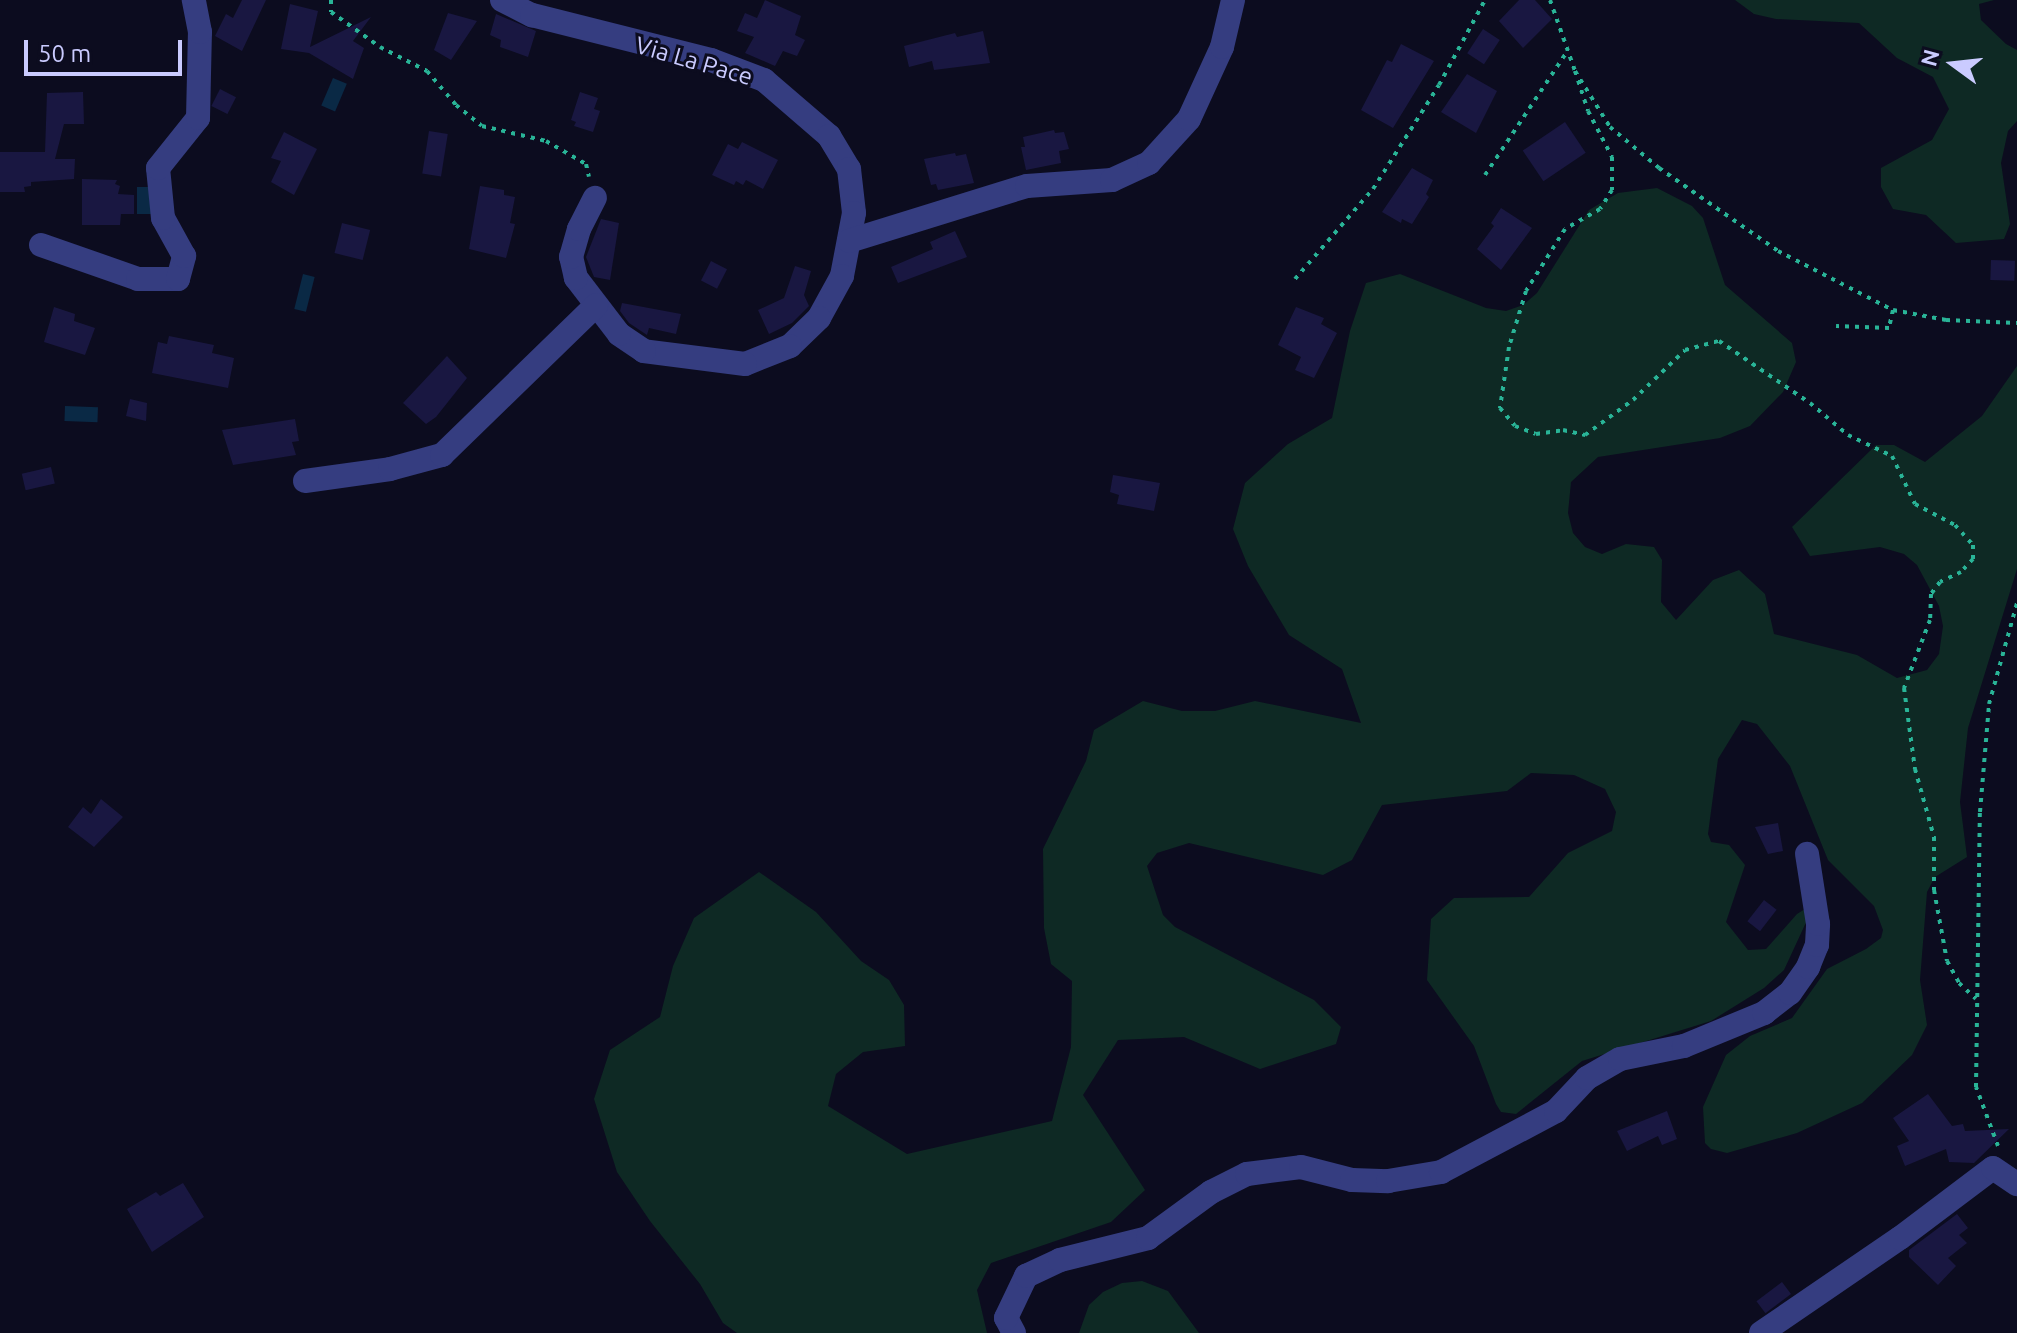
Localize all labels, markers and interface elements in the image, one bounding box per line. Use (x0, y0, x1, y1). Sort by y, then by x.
scale bar (28, 24, 186, 74)
north arrow (1913, 24, 1993, 104)
street label: Via La Pace (632, 31, 756, 91)
text: 50 m (38, 40, 91, 67)
text: N (1915, 47, 1944, 69)

